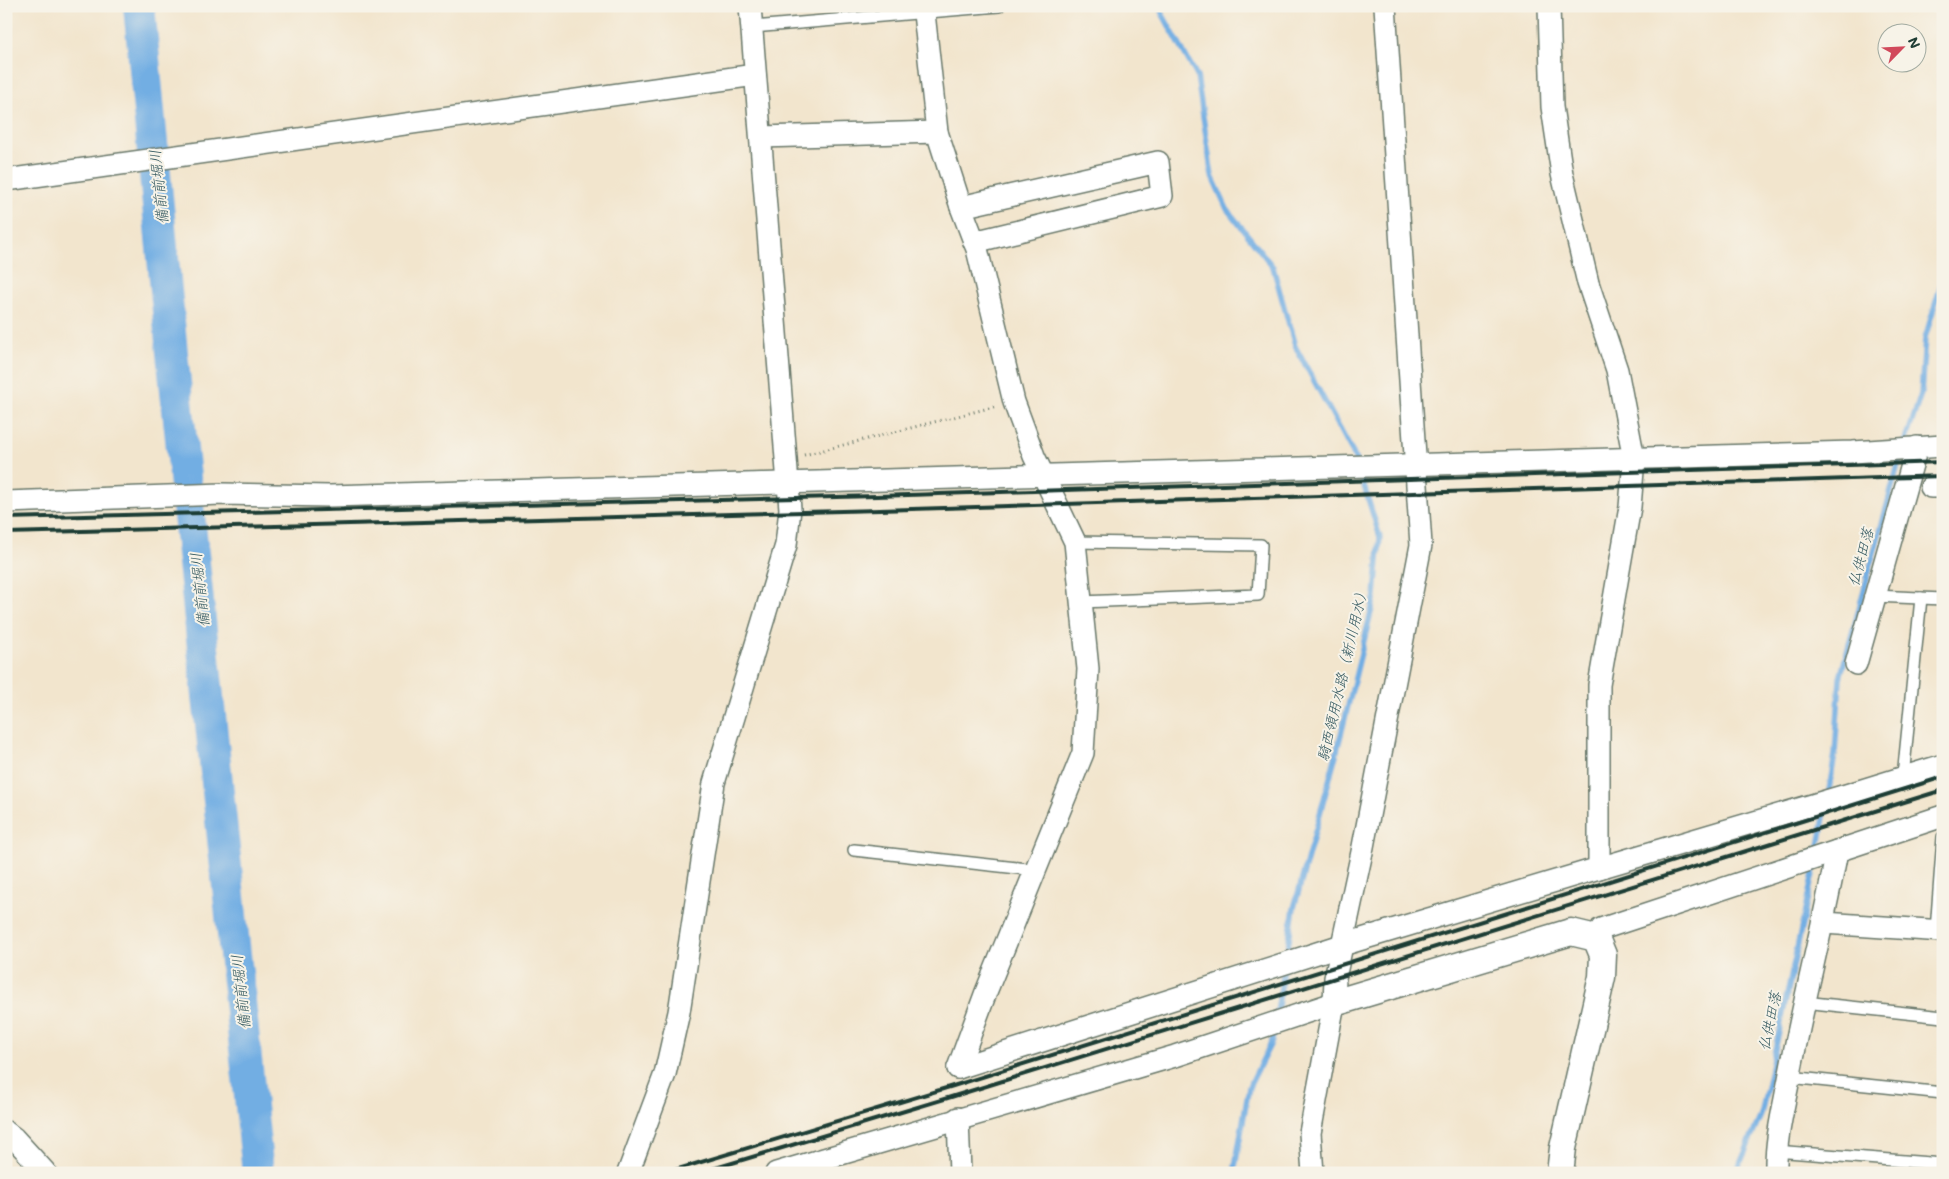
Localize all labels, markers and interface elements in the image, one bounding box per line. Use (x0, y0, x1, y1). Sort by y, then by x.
north arrow (1876, 22, 1926, 72)
text: N (1903, 34, 1925, 51)
water label: 備前前堀川 (144, 149, 172, 225)
water label: 仏供田落 (1843, 524, 1878, 589)
water label: 備前前堀川 (185, 552, 213, 628)
water label: 騎西領用水路（新川用水） (1312, 583, 1372, 763)
water label: 備前前堀川 (226, 954, 254, 1030)
water label: 仏供田落 (1753, 988, 1785, 1052)

